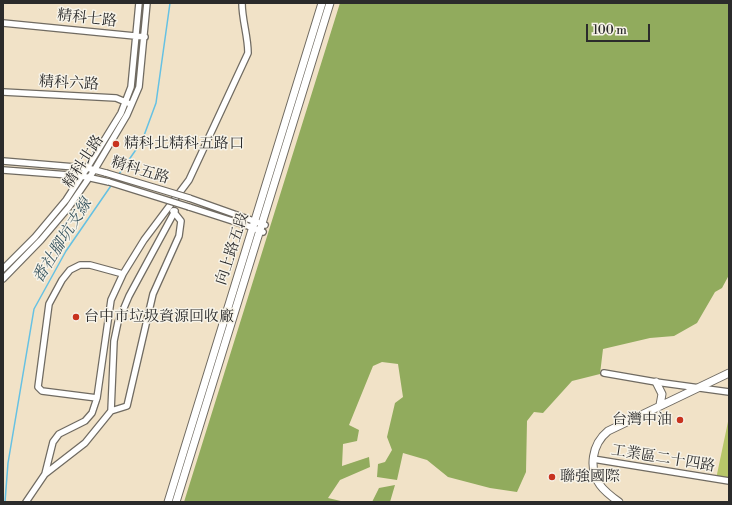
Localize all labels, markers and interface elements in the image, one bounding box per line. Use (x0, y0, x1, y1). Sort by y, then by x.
street label: 精科七路 (56, 7, 118, 31)
scale bar (588, 16, 652, 42)
text: 100 m (593, 23, 627, 38)
street label: 精科六路 (39, 73, 99, 95)
street label: 精科北路 (60, 132, 108, 192)
place label: 精科北精科五路口 (124, 135, 244, 153)
marker: 精科北精科五路口 (111, 139, 121, 149)
street label: 精科五路 (109, 154, 171, 188)
water label: 番社腳坑支線 (29, 195, 97, 287)
street label: 向上路五段 (213, 211, 253, 287)
place label: 台中市垃圾資源回收廠 (84, 308, 234, 326)
marker: 台中市垃圾資源回收廠 (71, 312, 81, 322)
place label: 台灣中油 (612, 411, 672, 429)
marker: 台灣中油 (675, 415, 685, 425)
street label: 工業區二十四路 (610, 442, 716, 476)
place label: 聯強國際 (560, 468, 620, 486)
marker: 聯強國際 (547, 472, 557, 482)

